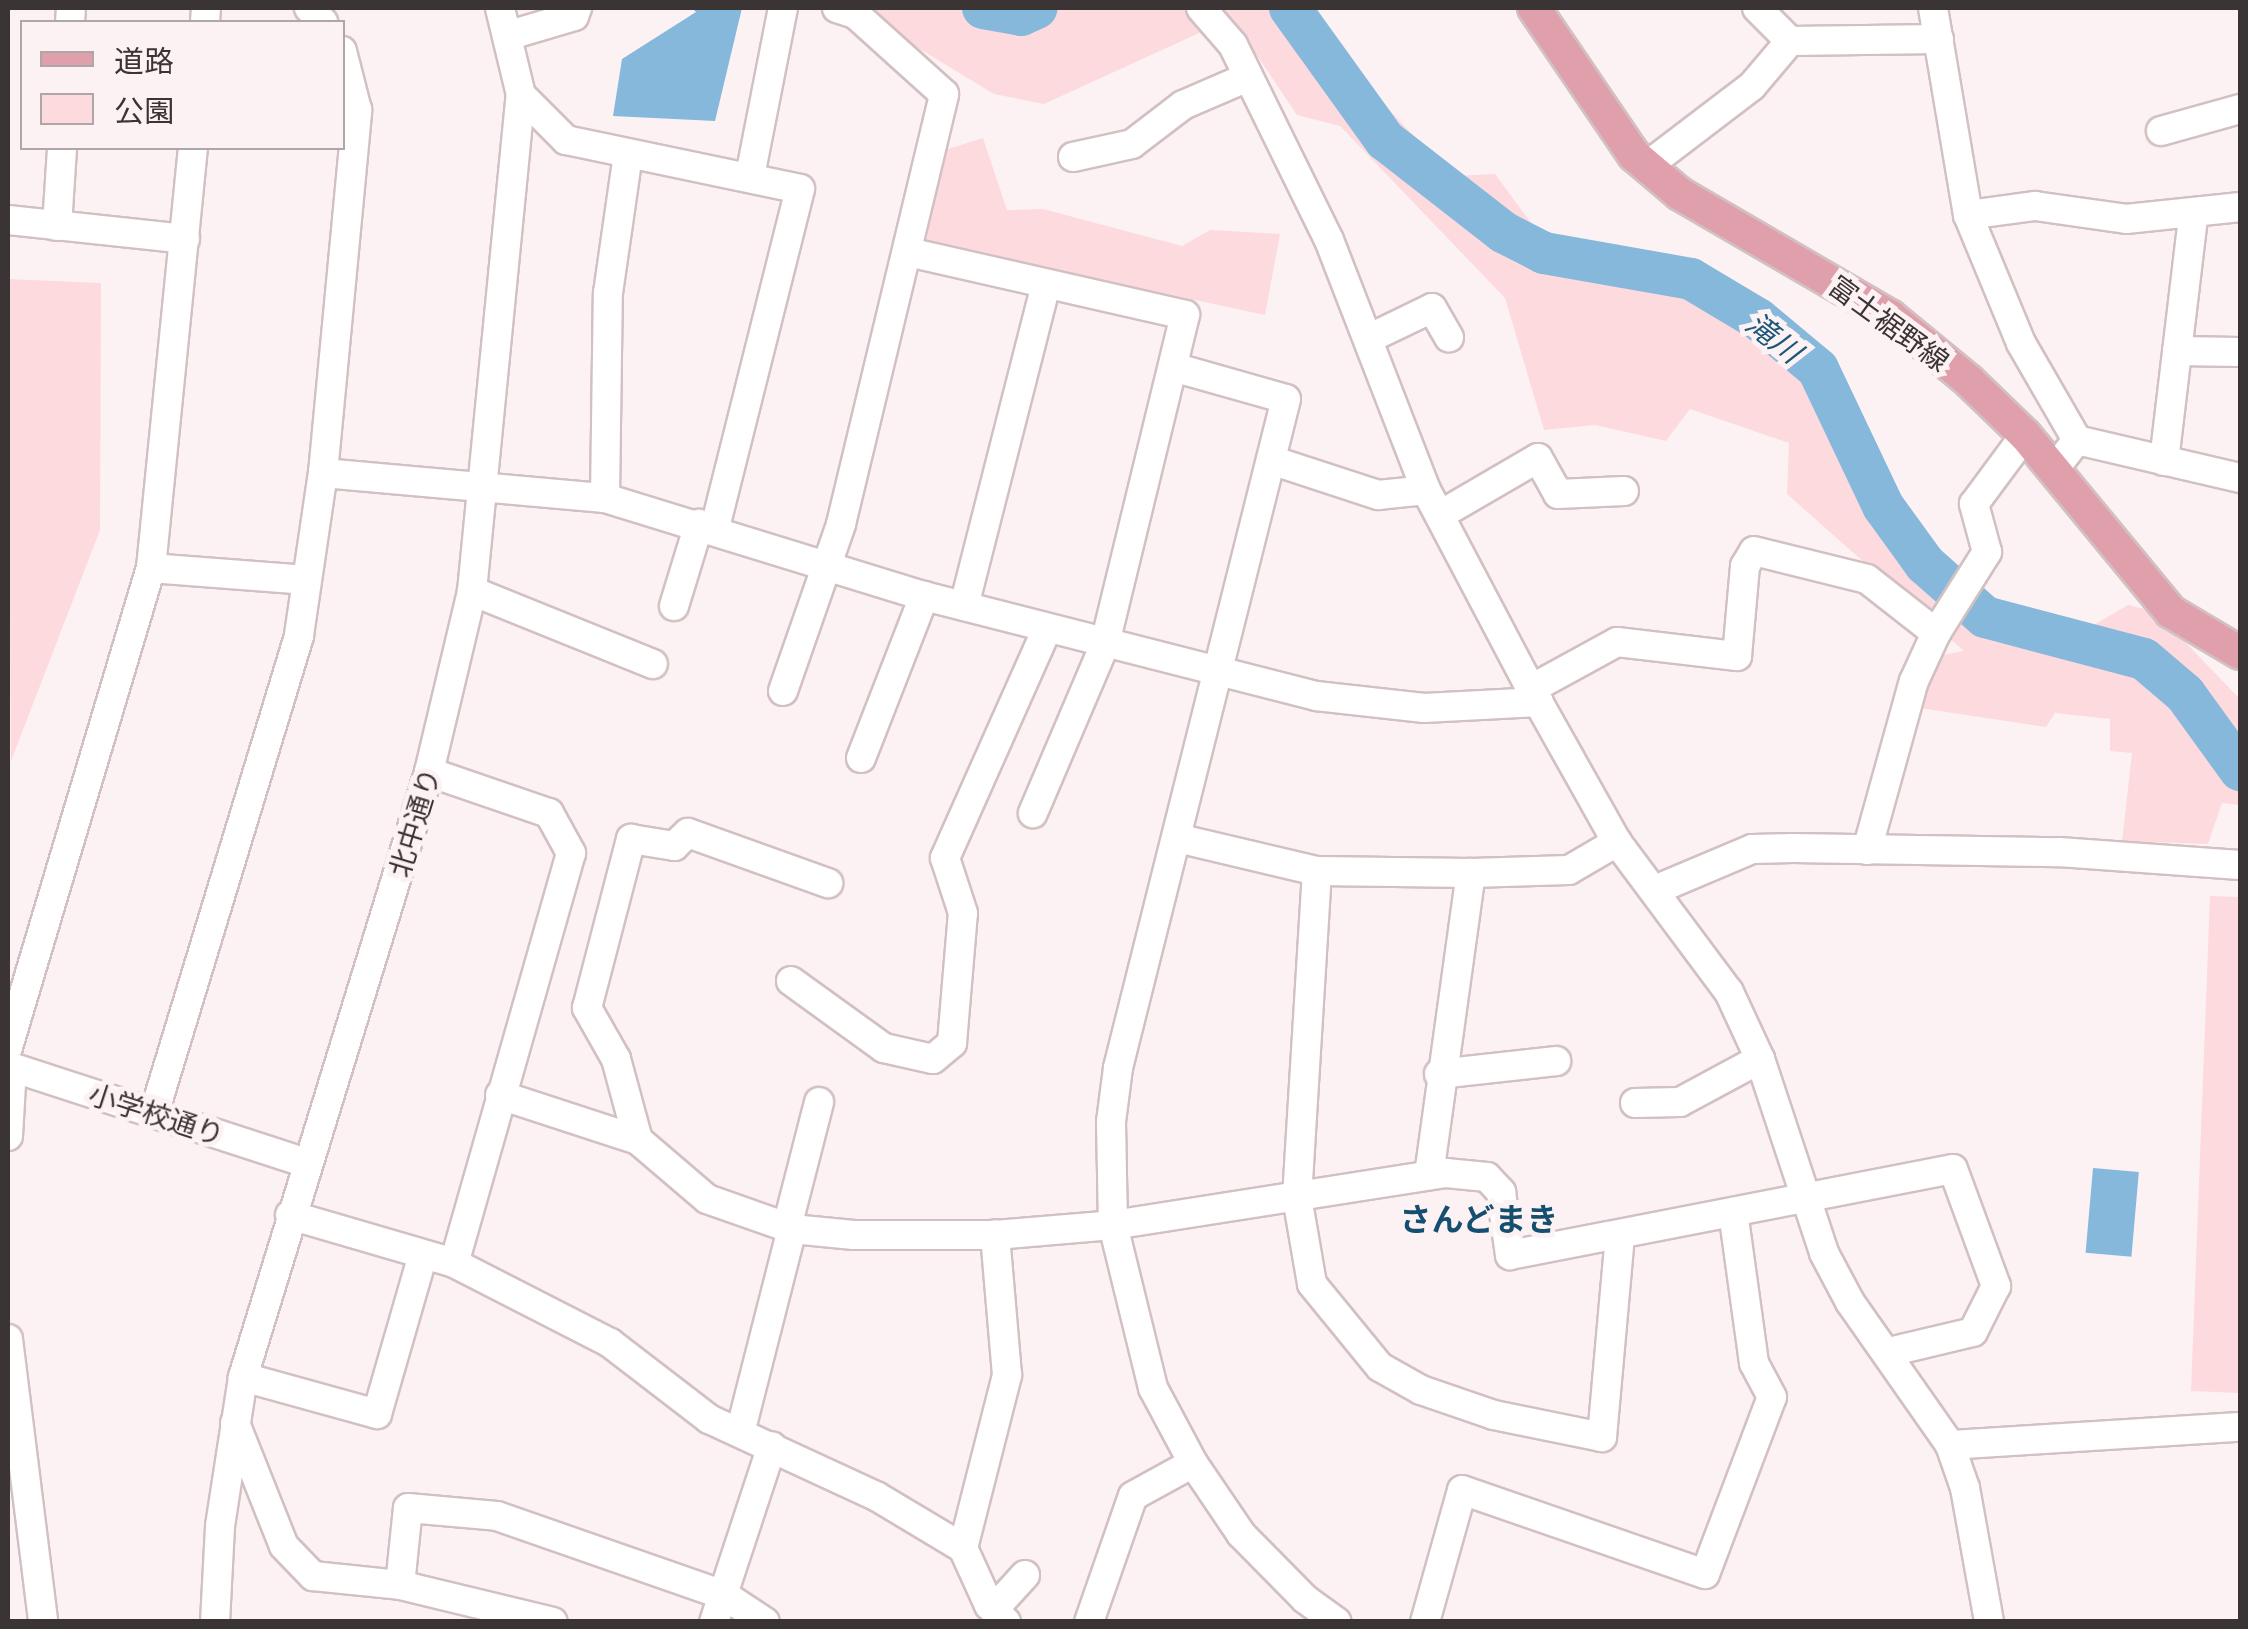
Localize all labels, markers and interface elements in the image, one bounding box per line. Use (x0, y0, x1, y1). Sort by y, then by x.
legend (20, 20, 345, 150)
text: 道路 (114, 37, 174, 81)
text: 公園 (114, 87, 174, 131)
street label: 富士裾野線 (1823, 267, 1957, 377)
water label: 滝川 (1740, 303, 1810, 369)
street label: 北中通り (381, 764, 445, 880)
street label: 小学校通り (85, 1075, 229, 1151)
district label: さんどまき (1399, 1198, 1559, 1236)

